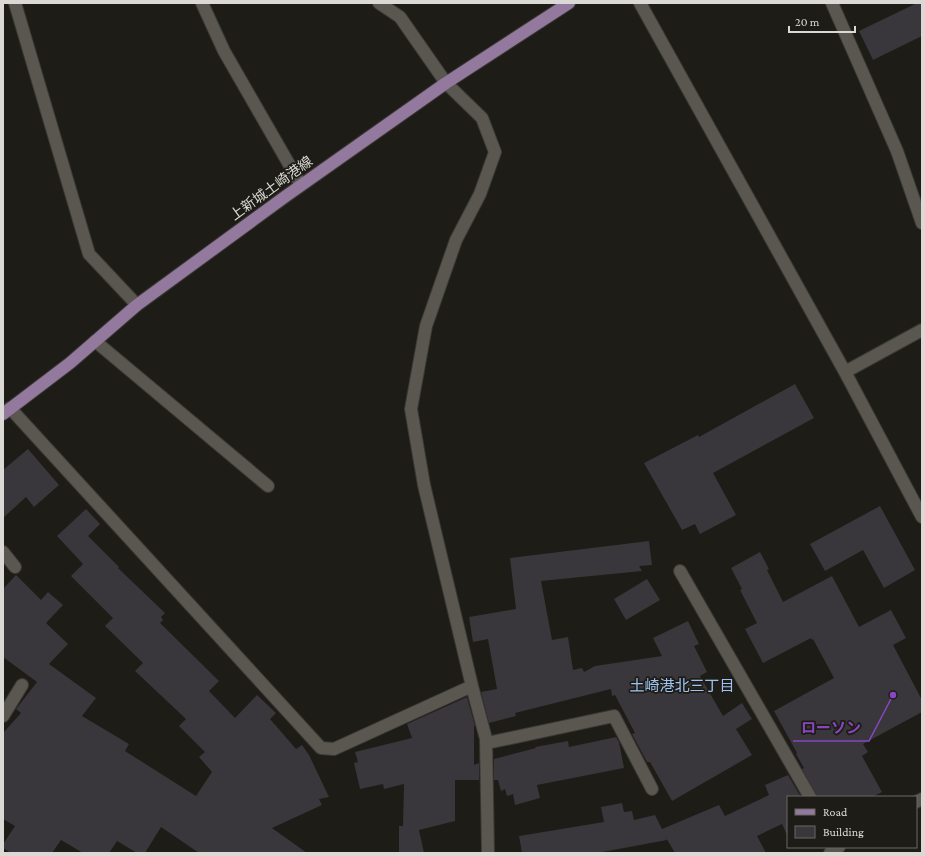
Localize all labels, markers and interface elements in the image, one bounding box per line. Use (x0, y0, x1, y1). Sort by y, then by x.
scale bar (789, 8, 855, 34)
text: 20 m (795, 15, 820, 29)
street label: 上新城土崎港線 (227, 153, 315, 223)
district label: 土崎港北三丁目 (629, 677, 735, 694)
callout: ローソン (793, 714, 869, 741)
text: ローソン (801, 720, 861, 736)
legend (787, 796, 917, 848)
text: Road (823, 805, 848, 819)
text: Building (823, 825, 864, 839)

